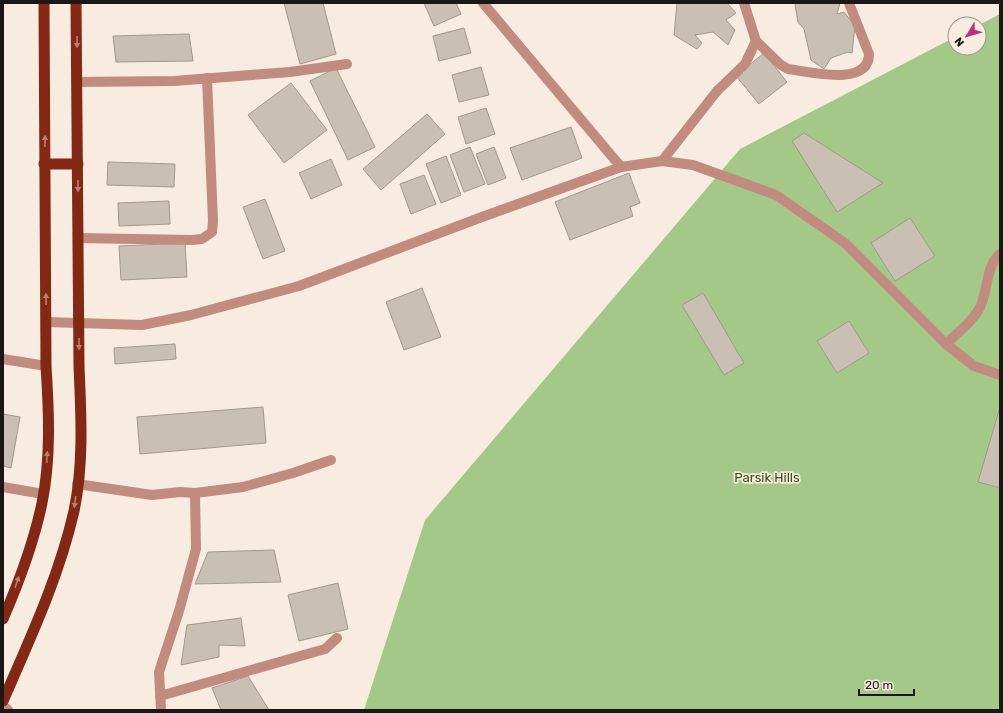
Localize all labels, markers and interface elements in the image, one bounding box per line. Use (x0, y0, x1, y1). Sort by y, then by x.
north arrow (947, 16, 987, 56)
text: N (952, 35, 967, 49)
one-way arrow (73, 36, 80, 48)
one-way arrow (42, 134, 48, 147)
one-way arrow (75, 180, 81, 193)
one-way arrow (43, 292, 49, 305)
one-way arrow (76, 338, 82, 351)
one-way arrow (44, 451, 51, 463)
park label: Parsik Hills (734, 470, 800, 485)
one-way arrow (72, 496, 78, 508)
one-way arrow (14, 576, 20, 588)
scale bar (859, 671, 914, 697)
text: 20 m (865, 678, 893, 692)

